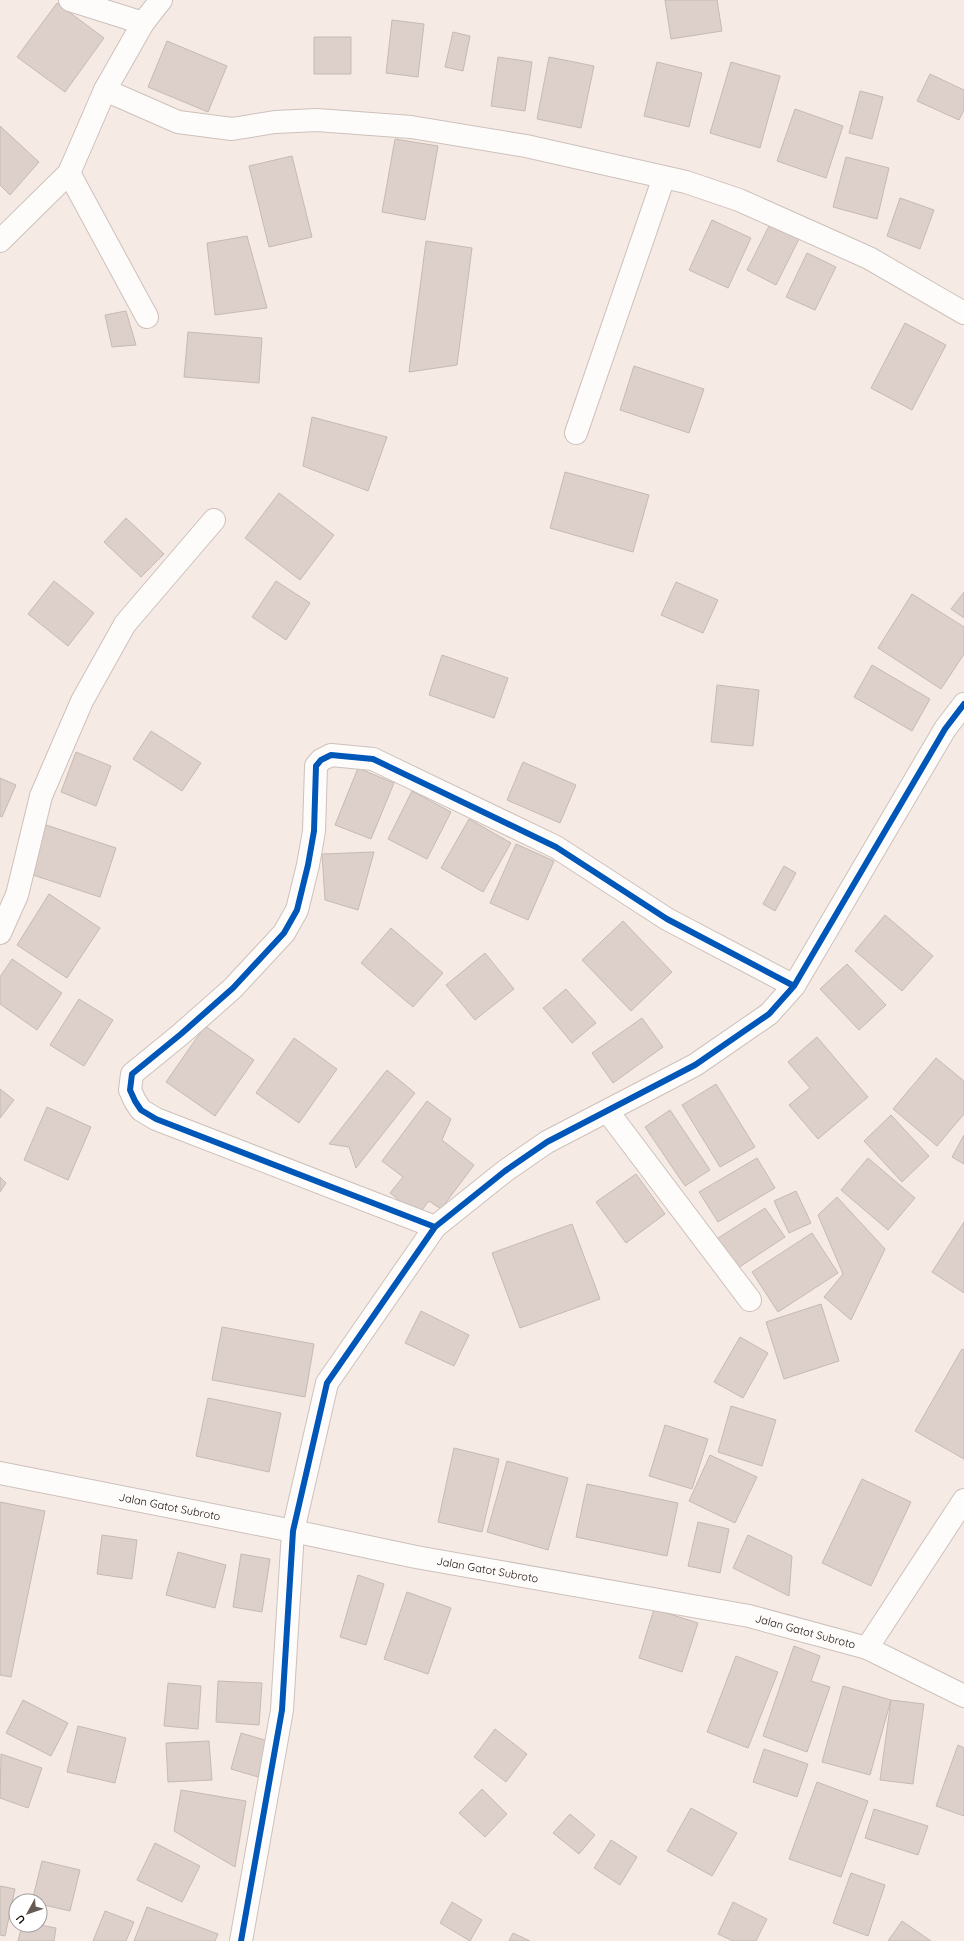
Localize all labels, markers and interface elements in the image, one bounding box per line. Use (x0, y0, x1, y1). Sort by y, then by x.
street label: Jalan Gatot Subroto (118, 1490, 222, 1524)
street label: Jalan Gatot Subroto (435, 1554, 540, 1586)
street label: Jalan Gatot Subroto (754, 1611, 857, 1652)
north arrow (8, 1893, 48, 1933)
text: U (12, 1912, 28, 1927)

